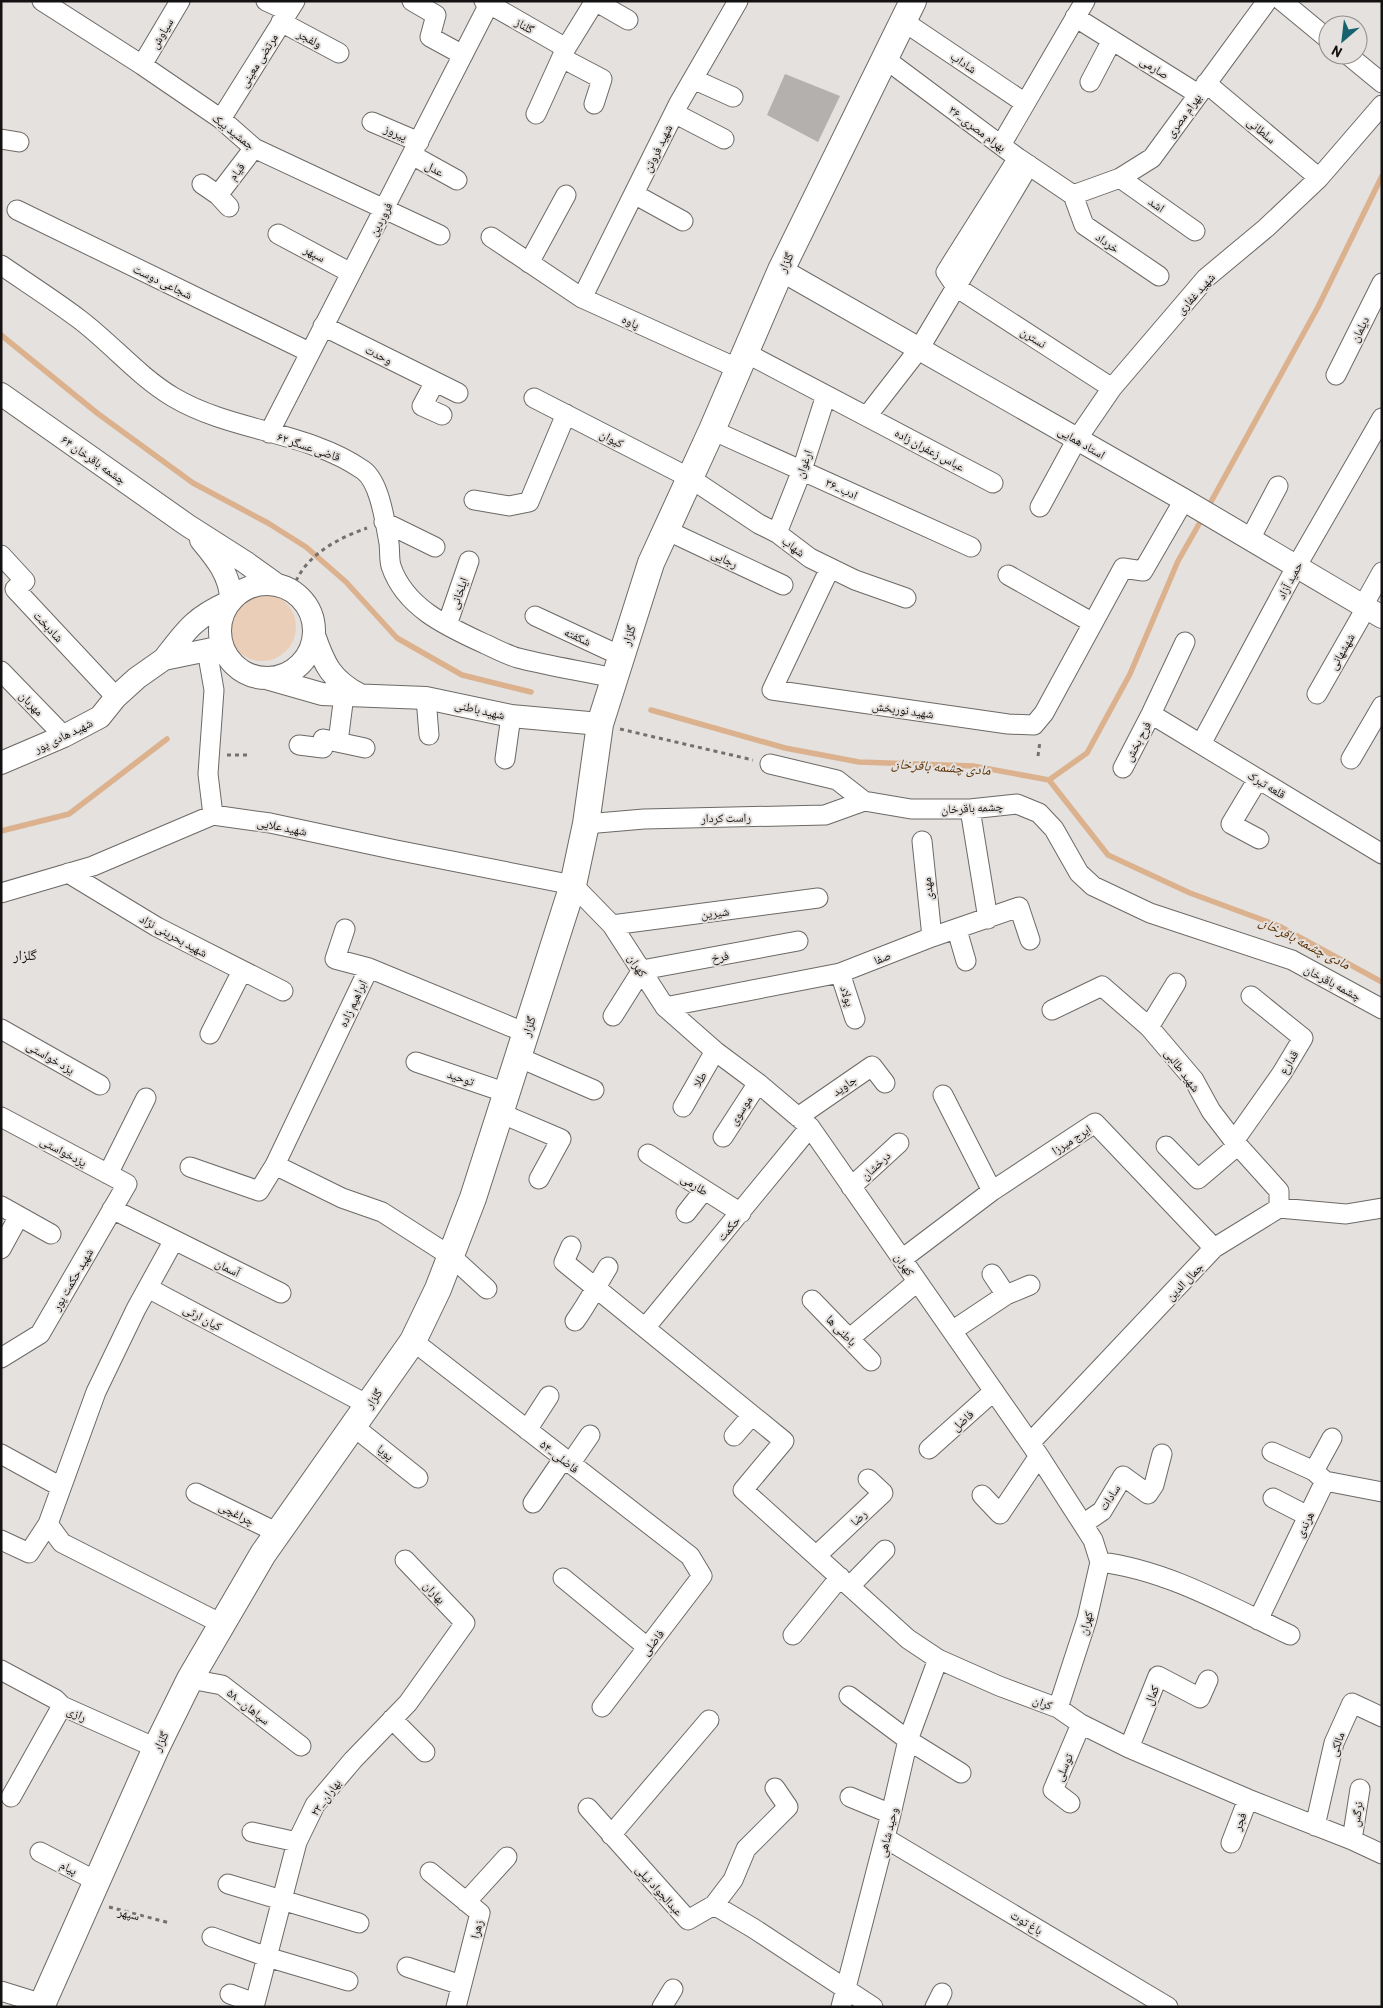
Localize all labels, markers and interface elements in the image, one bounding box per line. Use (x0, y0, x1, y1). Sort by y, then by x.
street label: گلناز (512, 14, 537, 36)
street label: سیاوش (146, 15, 177, 51)
north arrow (1318, 15, 1368, 65)
street label: ولفجر (294, 25, 325, 51)
street label: مرتضی معینی (236, 30, 281, 90)
text: N (1329, 42, 1345, 62)
street label: شاداب (948, 48, 980, 77)
street label: صارمی (1138, 53, 1172, 82)
street label: بهرام مصری (1162, 90, 1205, 141)
street label: ۳۶_بهرام مصری (946, 102, 1009, 156)
street label: جمشید بیک (209, 110, 258, 153)
street label: سلطانی (1244, 114, 1279, 147)
street label: پیروز (381, 121, 410, 144)
street label: شهید فروتن (639, 122, 676, 175)
street label: عدل (423, 157, 447, 180)
street label: قیام (225, 159, 249, 184)
street label: اشد (1146, 194, 1168, 215)
street label: فروردین (365, 200, 396, 239)
street label: خرداد (1094, 229, 1123, 255)
street label: سپهر (301, 241, 328, 265)
street label: گلزار (774, 250, 796, 275)
street label: شجاعی دوست (131, 261, 195, 302)
street label: شهید غفاری (1173, 269, 1218, 317)
street label: پاوه (620, 311, 642, 332)
street label: دیلمان (1347, 314, 1372, 345)
street label: نسترن (1018, 324, 1049, 351)
street label: وحدت (363, 342, 395, 366)
street label: استاد همایی (1055, 423, 1108, 462)
street label: عباس زعفران زاده (892, 425, 967, 474)
street label: کیوان (597, 426, 626, 451)
street label: قاضی عسگر ۶۲ (275, 429, 342, 464)
street label: چشمه باقرخان ۶۴ (58, 432, 129, 488)
street label: ارغوان (792, 448, 815, 480)
street label: ۳۶_ادب (823, 475, 860, 503)
street label: شهاب (779, 533, 808, 560)
street label: رجایی (709, 546, 741, 572)
street label: حمید آزاد (1273, 559, 1306, 602)
street label: ایلخانی (446, 575, 471, 611)
street label: شادبخت (30, 608, 67, 645)
street label: گلزار (618, 623, 638, 648)
street label: شکفته (562, 624, 594, 648)
street label: شهشهانی (1325, 630, 1358, 672)
street label: مهربان (16, 688, 47, 719)
street label: شهید باطنی (453, 696, 506, 723)
street label: شهید نوربخش (871, 698, 935, 722)
street label: شهید هادی پور (31, 715, 95, 757)
street label: فرح بخش (1121, 719, 1155, 764)
water label: مادی چشمه باقرخان (891, 754, 992, 779)
street label: قلعه تبرک (1245, 767, 1289, 802)
street label: چشمه باقرخان (941, 798, 1004, 817)
street label: راست کردار (700, 810, 751, 824)
street label: شهید علایی (256, 814, 308, 839)
street label: مهدی (919, 877, 936, 901)
street label: شیرین (700, 903, 730, 922)
street label: شهید بحرینی نژاد (137, 911, 210, 961)
water label: مادی چشمه باقرخان (1256, 912, 1354, 973)
district label: گلزار (12, 946, 37, 964)
street label: صفا (871, 947, 893, 967)
street label: فرخ (710, 948, 730, 965)
street label: کهران (625, 951, 650, 980)
street label: چشمه باقرخان (1302, 961, 1364, 1004)
street label: ابراهیم زاده (335, 977, 371, 1030)
street label: پولاد (837, 984, 858, 1009)
street label: گلزار (518, 1014, 538, 1039)
street label: یزد خواستی (24, 1038, 78, 1077)
street label: شهید طالبی (1161, 1046, 1204, 1095)
street label: قدارع (1275, 1047, 1302, 1078)
street label: توحید (445, 1066, 477, 1089)
street label: طلا (689, 1069, 709, 1089)
street label: جاوید (829, 1072, 860, 1099)
street label: موسوی (725, 1093, 755, 1128)
street label: ایرج میرزا (1049, 1121, 1094, 1158)
street label: یزدخواستی (38, 1133, 90, 1170)
street label: درخشان (857, 1148, 893, 1183)
street label: طارمی (678, 1170, 711, 1199)
street label: حکمت (714, 1213, 743, 1243)
street label: شهید حکمت پور (48, 1245, 97, 1314)
street label: کهران (891, 1250, 918, 1279)
street label: آسمان (213, 1255, 244, 1280)
street label: جمال الدین (1163, 1259, 1207, 1304)
street label: کیان ارثی (181, 1301, 225, 1334)
street label: باطنی ها (823, 1312, 860, 1349)
street label: گلزار (361, 1386, 385, 1411)
street label: فاضل (948, 1407, 976, 1434)
street label: ۵۴_فاضلی (537, 1437, 582, 1476)
street label: پویا (374, 1441, 397, 1464)
street label: سادات (1095, 1481, 1123, 1513)
street label: چراغچی (217, 1498, 257, 1529)
street label: رضا (847, 1506, 869, 1528)
street label: هرندی (1292, 1509, 1317, 1540)
street label: بهاران (420, 1578, 449, 1607)
street label: کهران (1075, 1609, 1096, 1637)
street label: فاضلی (638, 1626, 667, 1658)
street label: کمال (1141, 1683, 1162, 1707)
street label: ۵۸ _سپاهان (224, 1685, 273, 1728)
street label: کران (1031, 1692, 1055, 1713)
street label: رازی (65, 1703, 89, 1724)
street label: گلزار (149, 1729, 171, 1754)
street label: مالکی (1325, 1730, 1348, 1758)
street label: توسلی (1051, 1751, 1076, 1783)
street label: ۲۳_بهاران (307, 1776, 344, 1819)
street label: نرگس (1347, 1800, 1366, 1828)
street label: وحید شاهی (874, 1806, 901, 1859)
street label: فجر (1229, 1810, 1250, 1833)
street label: پیام (57, 1857, 80, 1879)
street label: عبدالجواد نیلی (633, 1862, 686, 1919)
street label: سپهر (116, 1903, 141, 1923)
street label: باغ توت (1007, 1907, 1046, 1939)
street label: زهرا (467, 1918, 485, 1940)

